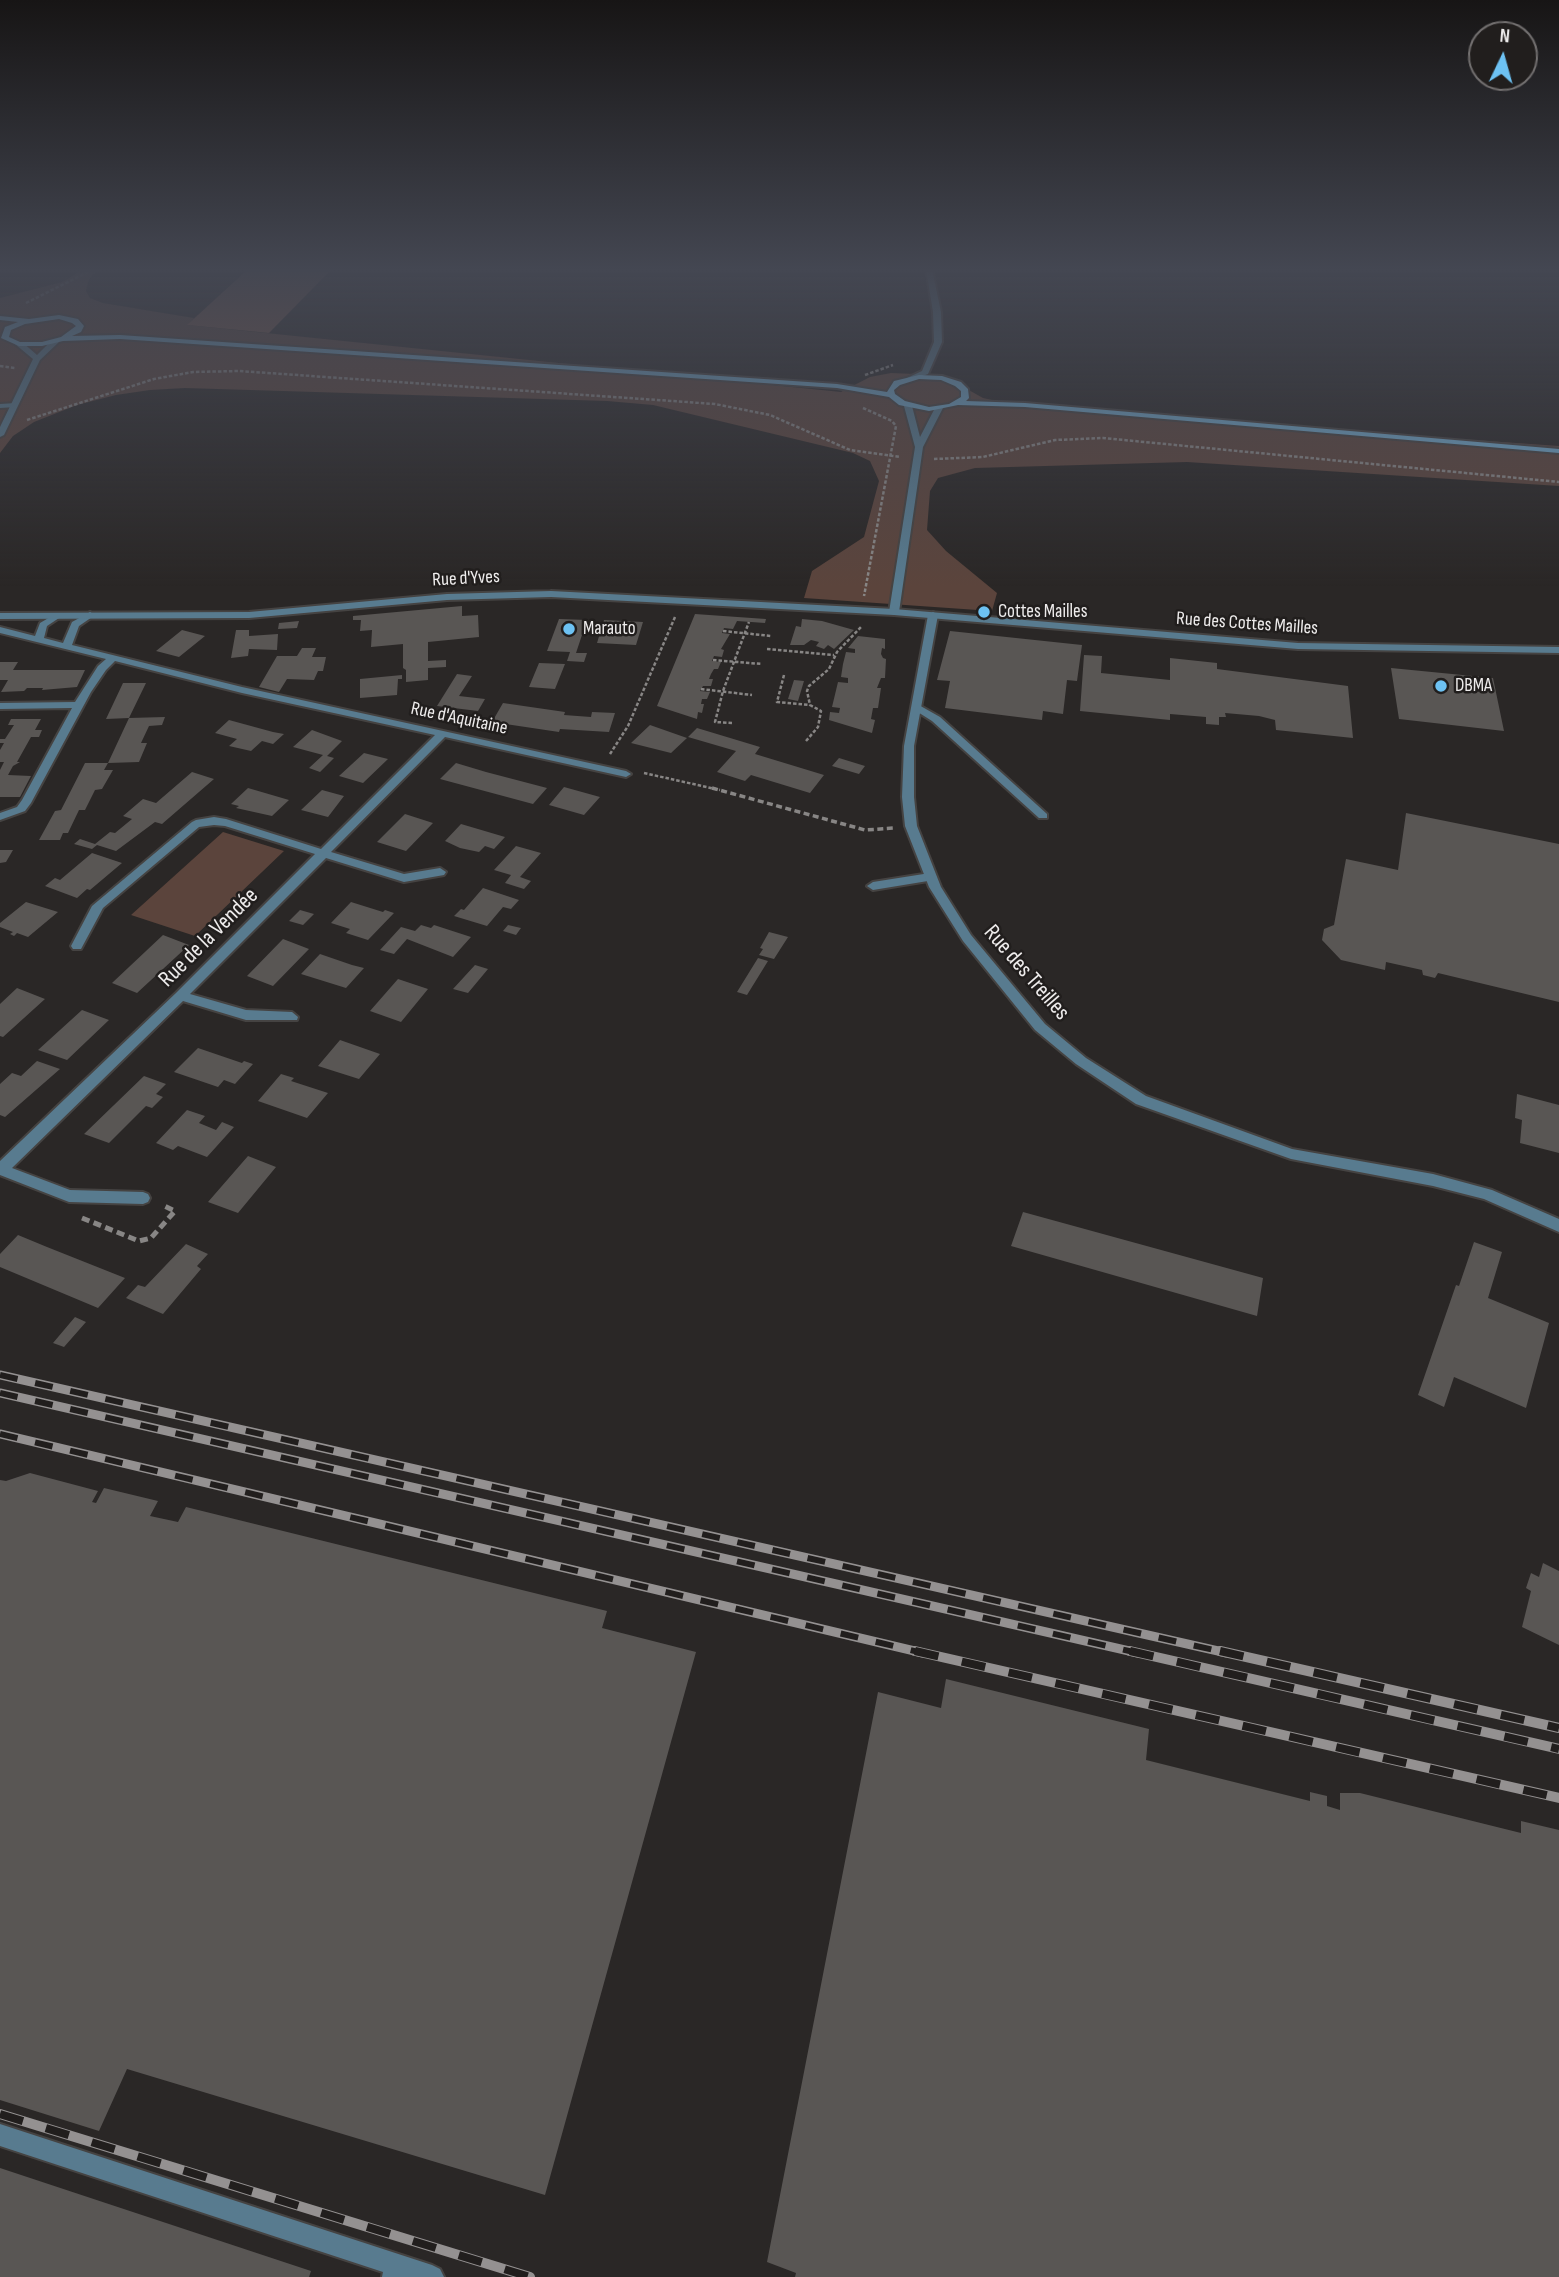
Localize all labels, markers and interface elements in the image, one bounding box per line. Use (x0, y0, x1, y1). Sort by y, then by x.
north arrow (1468, 21, 1538, 91)
text: N (1499, 25, 1511, 48)
street label: Rue d'Yves (432, 566, 500, 592)
place label: Cottes Mailles (998, 601, 1087, 623)
marker: Cottes Mailles (976, 604, 992, 620)
street label: Rue des Cottes Mailles (1175, 608, 1319, 640)
place label: Marauto (583, 618, 636, 640)
marker: Marauto (561, 621, 577, 637)
place label: DBMA (1455, 675, 1492, 697)
marker: DBMA (1433, 678, 1449, 694)
street label: Rue d'Aquitaine (409, 698, 509, 740)
street label: Rue de la Vendée (154, 883, 264, 993)
street label: Rue des Treilles (977, 920, 1075, 1026)

